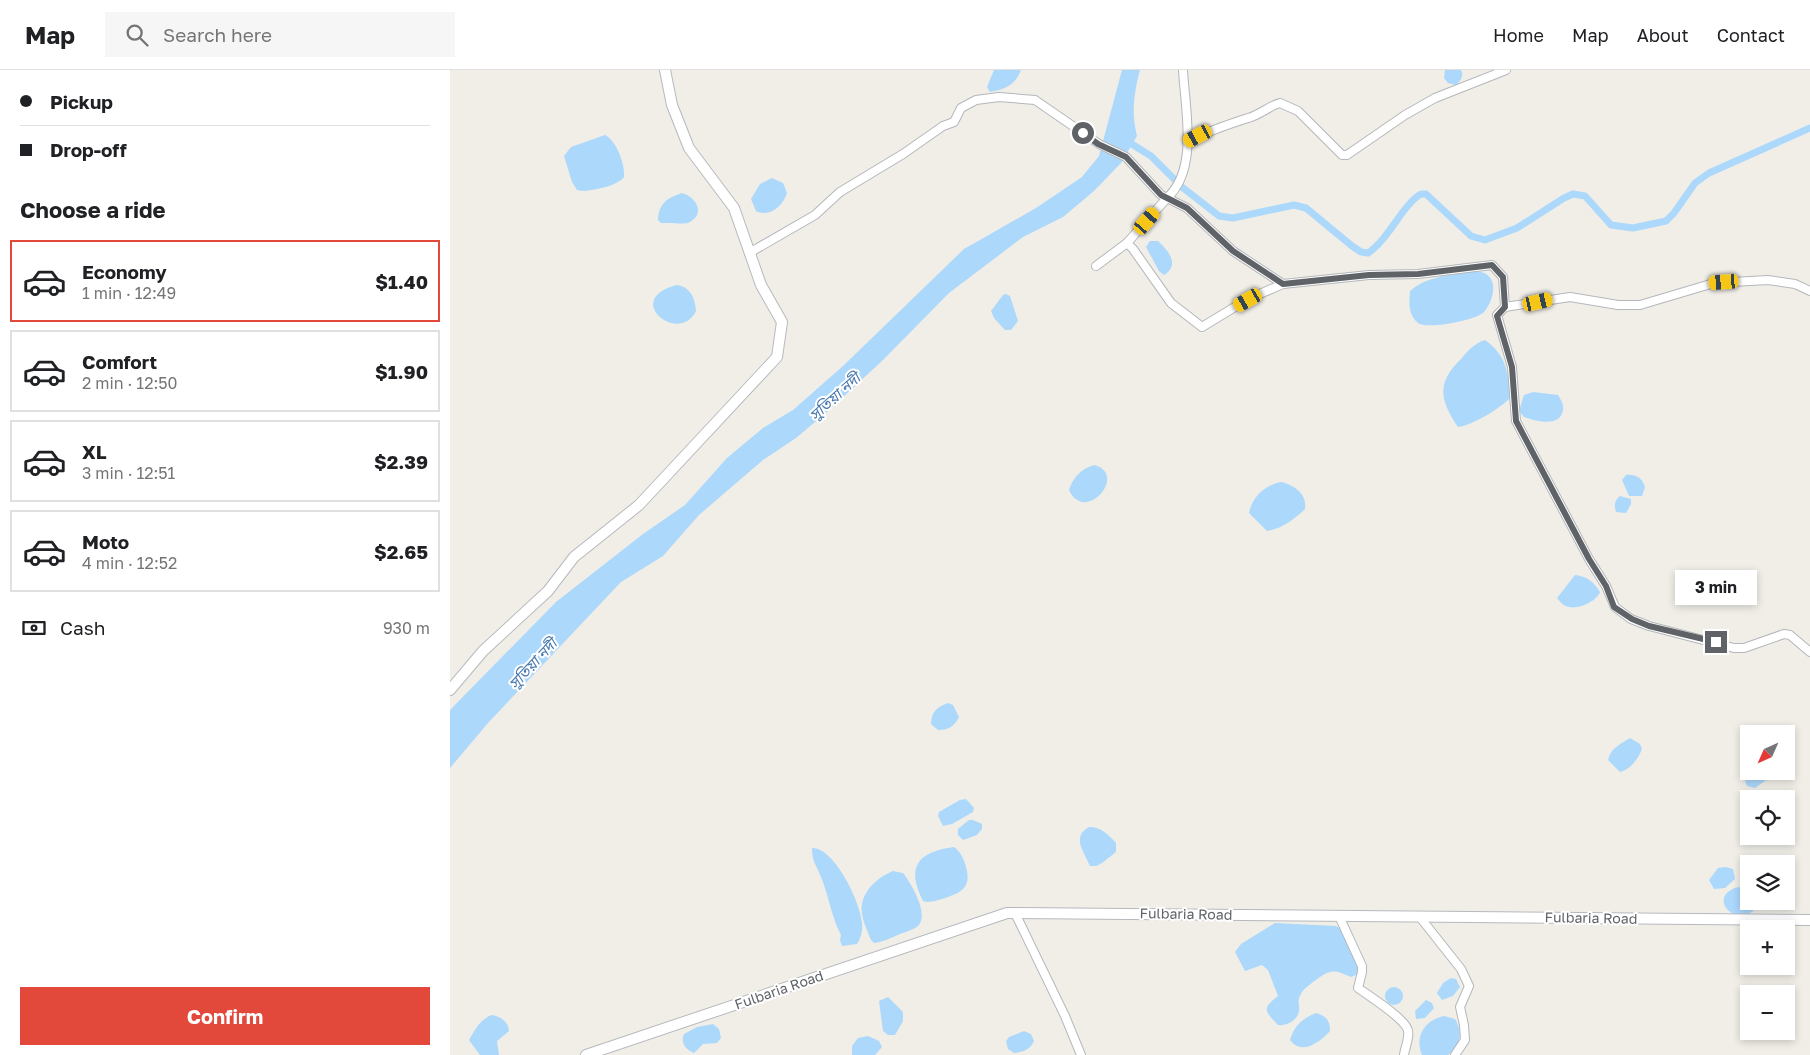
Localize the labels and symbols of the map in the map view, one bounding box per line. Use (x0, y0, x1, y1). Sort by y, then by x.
route start (1072, 122, 1094, 144)
car (1181, 122, 1214, 150)
car (1131, 205, 1162, 237)
car (1708, 273, 1739, 291)
car (1231, 286, 1264, 314)
car (1521, 291, 1554, 313)
water label: সুতিয়া নদী (805, 367, 866, 425)
callout: 3 min (1675, 570, 1757, 604)
route end (1705, 631, 1727, 653)
water label: সুতিয়া নদী (504, 632, 563, 693)
north arrow (1740, 725, 1795, 780)
street label: Fulbaria Road (1140, 904, 1233, 923)
street label: Fulbaria Road (1545, 908, 1638, 927)
street label: Fulbaria Road (732, 966, 825, 1013)

